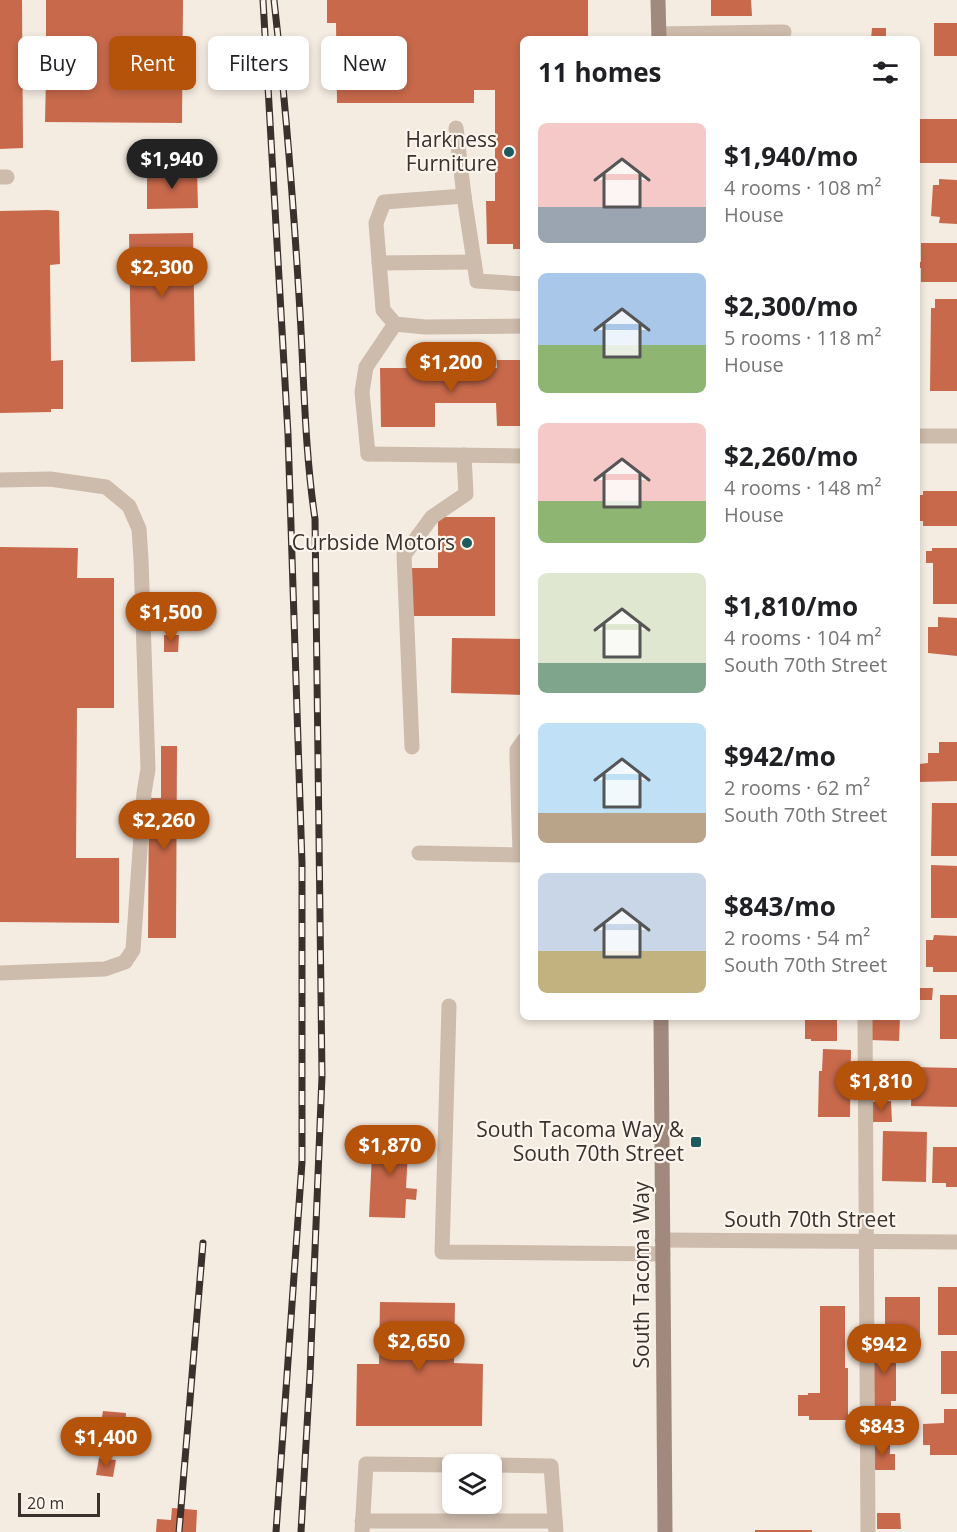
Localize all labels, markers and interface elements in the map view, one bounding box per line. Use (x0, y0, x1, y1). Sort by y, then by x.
chip: Buy (18, 36, 97, 90)
chip: Rent (109, 36, 196, 90)
chip: Filters (208, 36, 309, 90)
chip: New (321, 36, 407, 90)
text: 11 homes (538, 54, 662, 90)
icon: filters (869, 56, 902, 89)
place label: Harkness Furniture (406, 125, 497, 177)
text: $1,940/mo (724, 138, 858, 174)
pin: $1,940 (123, 139, 221, 190)
text: $1,940 (141, 145, 203, 172)
marker: Harkness Furniture (502, 145, 516, 159)
icon: home (586, 147, 658, 219)
text: 4 rooms · 108 m² (724, 174, 882, 201)
text: House (724, 201, 784, 228)
pin: $2,300 (113, 247, 211, 298)
text: $2,300 (131, 253, 193, 280)
text: $2,300/mo (724, 288, 858, 324)
icon: home (586, 297, 658, 369)
text: 5 rooms · 118 m² (724, 324, 882, 351)
pin: $1,200 (402, 342, 500, 393)
text: $1,200 (420, 348, 482, 375)
text: House (724, 351, 784, 378)
text: $2,260/mo (724, 438, 858, 474)
icon: home (586, 447, 658, 519)
text: 4 rooms · 148 m² (724, 474, 882, 501)
text: House (724, 501, 784, 528)
place label: Curbside Motors (292, 528, 455, 556)
marker: Curbside Motors (460, 536, 474, 550)
text: $1,810/mo (724, 588, 858, 624)
pin: $1,500 (122, 592, 220, 643)
icon: home (586, 597, 658, 669)
text: $1,500 (140, 598, 202, 625)
text: 4 rooms · 104 m² (724, 624, 882, 651)
text: South 70th Street (724, 651, 887, 678)
text: $942/mo (724, 738, 836, 774)
icon: home (586, 747, 658, 819)
text: 2 rooms · 62 m² (724, 774, 870, 801)
pin: $2,260 (115, 800, 213, 851)
text: South 70th Street (724, 801, 887, 828)
text: $2,260 (133, 806, 195, 833)
text: $843/mo (724, 888, 836, 924)
icon: home (586, 897, 658, 969)
text: 2 rooms · 54 m² (724, 924, 870, 951)
text: South 70th Street (724, 951, 887, 978)
pin: $1,810 (832, 1061, 930, 1112)
text: $1,810 (850, 1067, 912, 1094)
place label: South Tacoma Way & South 70th Street (476, 1115, 685, 1167)
pin: $1,870 (341, 1125, 439, 1176)
text: $1,870 (359, 1131, 421, 1158)
marker: South Tacoma Way & South 70th Street (689, 1135, 703, 1149)
street label: South Tacoma Way (627, 1181, 655, 1368)
street label: South 70th Street (724, 1205, 896, 1233)
pin: $2,650 (370, 1321, 468, 1372)
pin: $942 (848, 1324, 920, 1375)
text: $2,650 (388, 1327, 450, 1354)
text: $942 (861, 1330, 907, 1357)
pin: $843 (846, 1406, 918, 1457)
text: $843 (859, 1412, 905, 1439)
pin: $1,400 (57, 1417, 155, 1468)
text: $1,400 (75, 1423, 137, 1450)
map controls (442, 1454, 502, 1514)
button: layers (442, 1454, 502, 1514)
scale bar (18, 1490, 100, 1518)
text: 20 m (27, 1492, 64, 1514)

